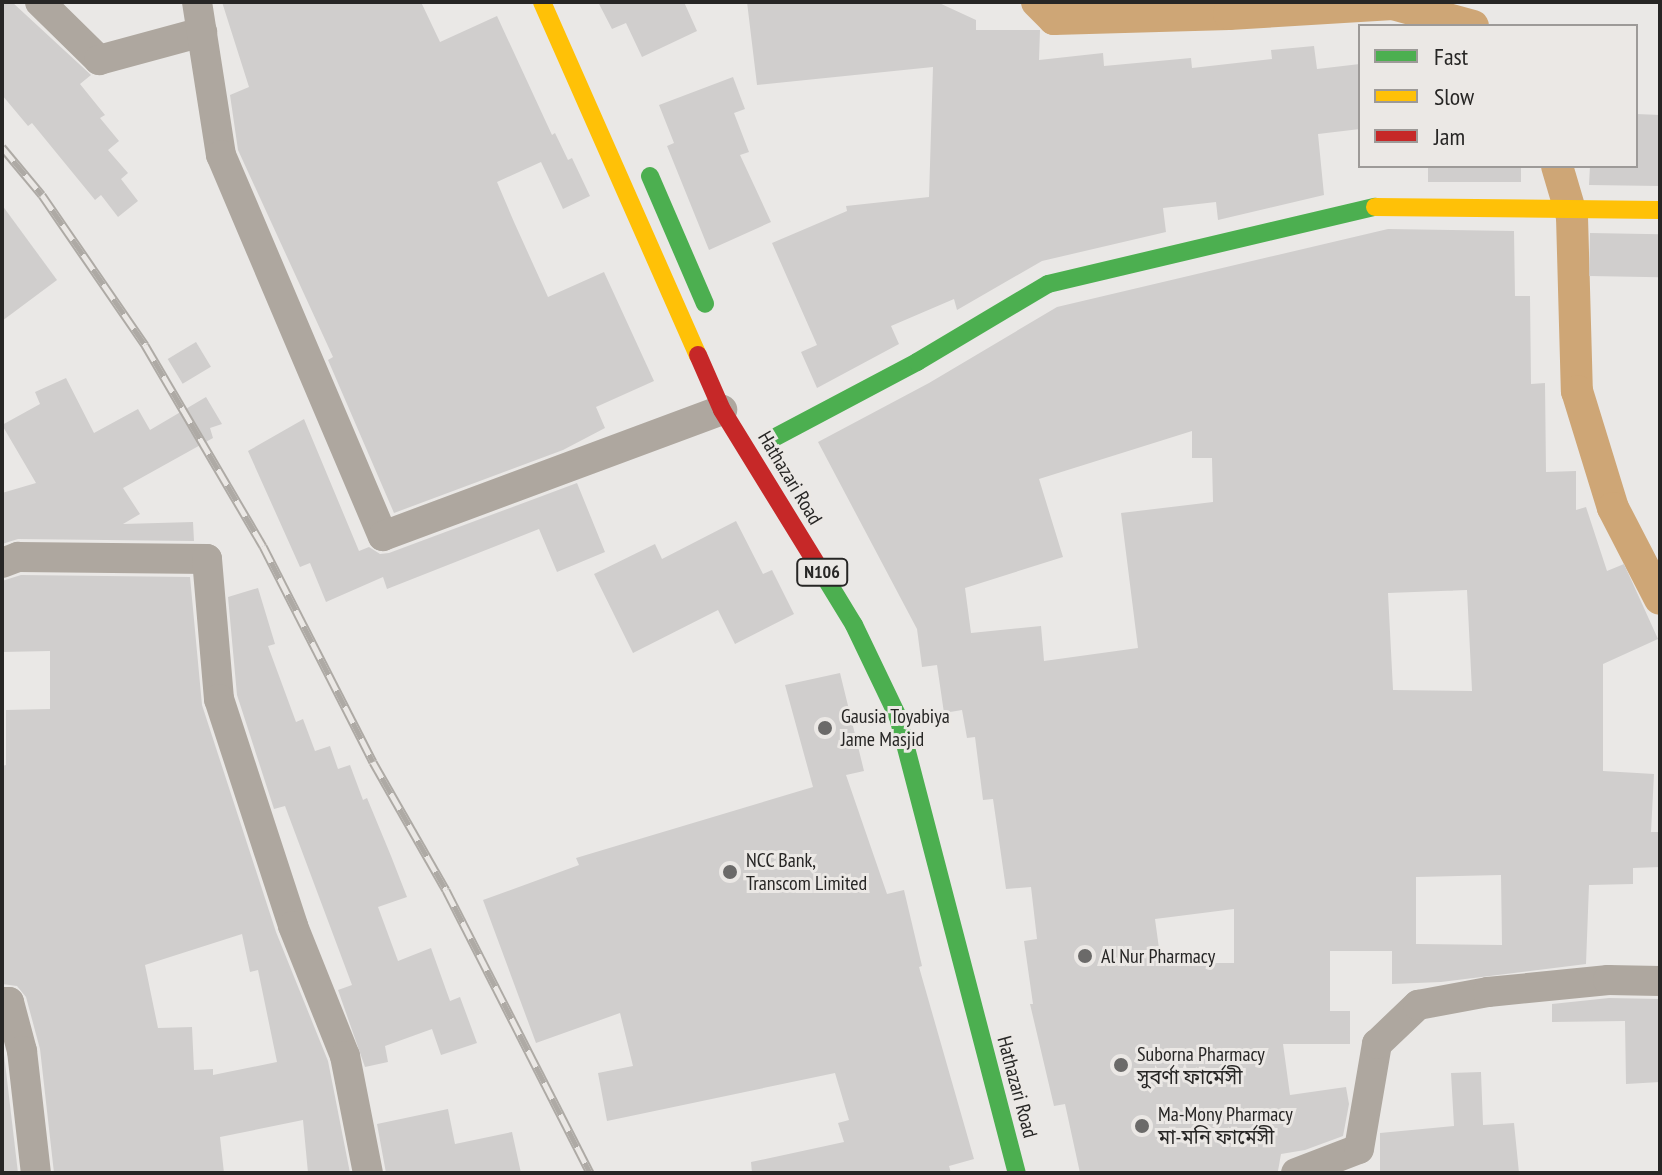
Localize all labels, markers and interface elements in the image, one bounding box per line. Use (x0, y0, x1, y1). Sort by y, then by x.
legend (1358, 24, 1638, 168)
text: Fast (1434, 41, 1468, 72)
text: Slow (1434, 81, 1474, 112)
text: Jam (1434, 121, 1465, 152)
street label: Hathazari Road (753, 427, 827, 529)
road number: N106 (796, 558, 848, 586)
place label: Gausia Toyabiya Jame Masjid (841, 704, 950, 751)
marker: Gausia Toyabiya Jame Masjid (816, 719, 834, 737)
place label: NCC Bank, Transcom Limited (746, 848, 867, 895)
marker: NCC Bank, Transcom Limited (721, 863, 739, 881)
place label: Al Nur Pharmacy (1101, 944, 1215, 968)
marker: Al Nur Pharmacy (1076, 947, 1094, 965)
street label: Hathazari Road (992, 1033, 1042, 1141)
place label: Suborna Pharmacy সুবর্ণা ফার্মেসী (1137, 1042, 1265, 1089)
marker: Suborna Pharmacy সুবর্ণা ফার্মেসী (1112, 1056, 1130, 1074)
place label: Ma-Mony Pharmacy মা-মনি ফার্মেসী (1158, 1102, 1293, 1149)
marker: Ma-Mony Pharmacy মা-মনি ফার্মেসী (1133, 1117, 1151, 1135)

